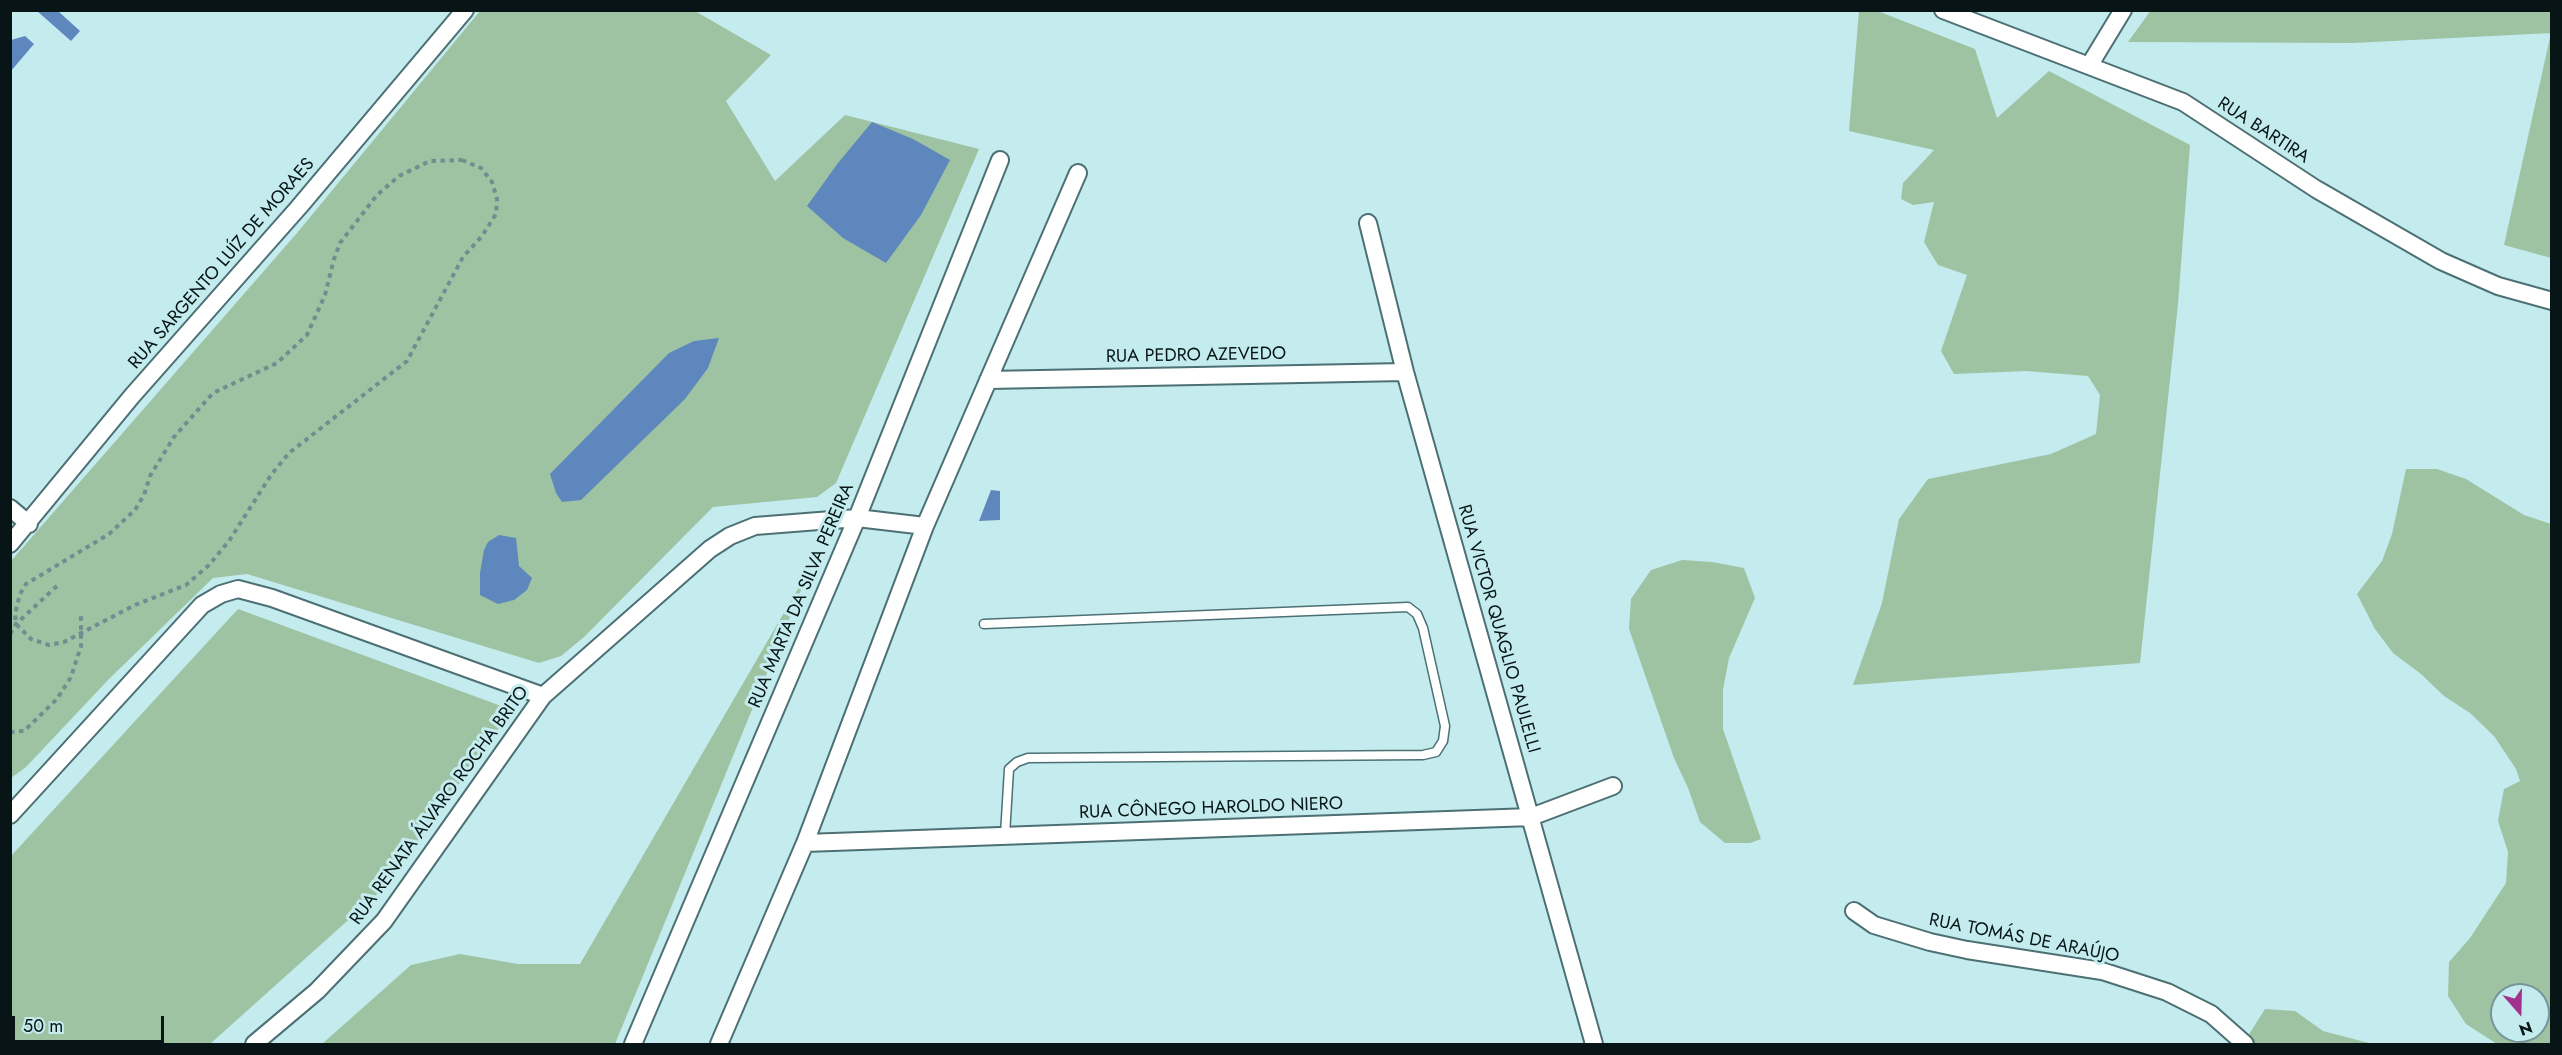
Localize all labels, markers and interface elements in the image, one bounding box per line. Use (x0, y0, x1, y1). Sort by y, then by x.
street label: RUA BARTIRA (2213, 93, 2313, 169)
street label: RUA SARGENTO LUÍZ DE MORAES (124, 154, 320, 374)
street label: RUA PEDRO AZEVEDO (1106, 344, 1286, 368)
street label: RUA MARTA DA SILVA PEREIRA (745, 480, 859, 712)
street label: RUA VICTOR QUAGLIO PAULELLI (1452, 502, 1544, 756)
street label: RUA RENATA ÁLVARO ROCHA BRITO (346, 682, 534, 930)
street label: RUA CÔNEGO HAROLDO NIERO (1079, 794, 1343, 824)
street label: RUA TOMÁS DE ARAÚJO (1927, 910, 2121, 968)
north arrow (2490, 983, 2550, 1043)
scale bar (15, 1004, 166, 1042)
text: 50 m (23, 1013, 63, 1039)
text: N (2516, 1016, 2536, 1041)

